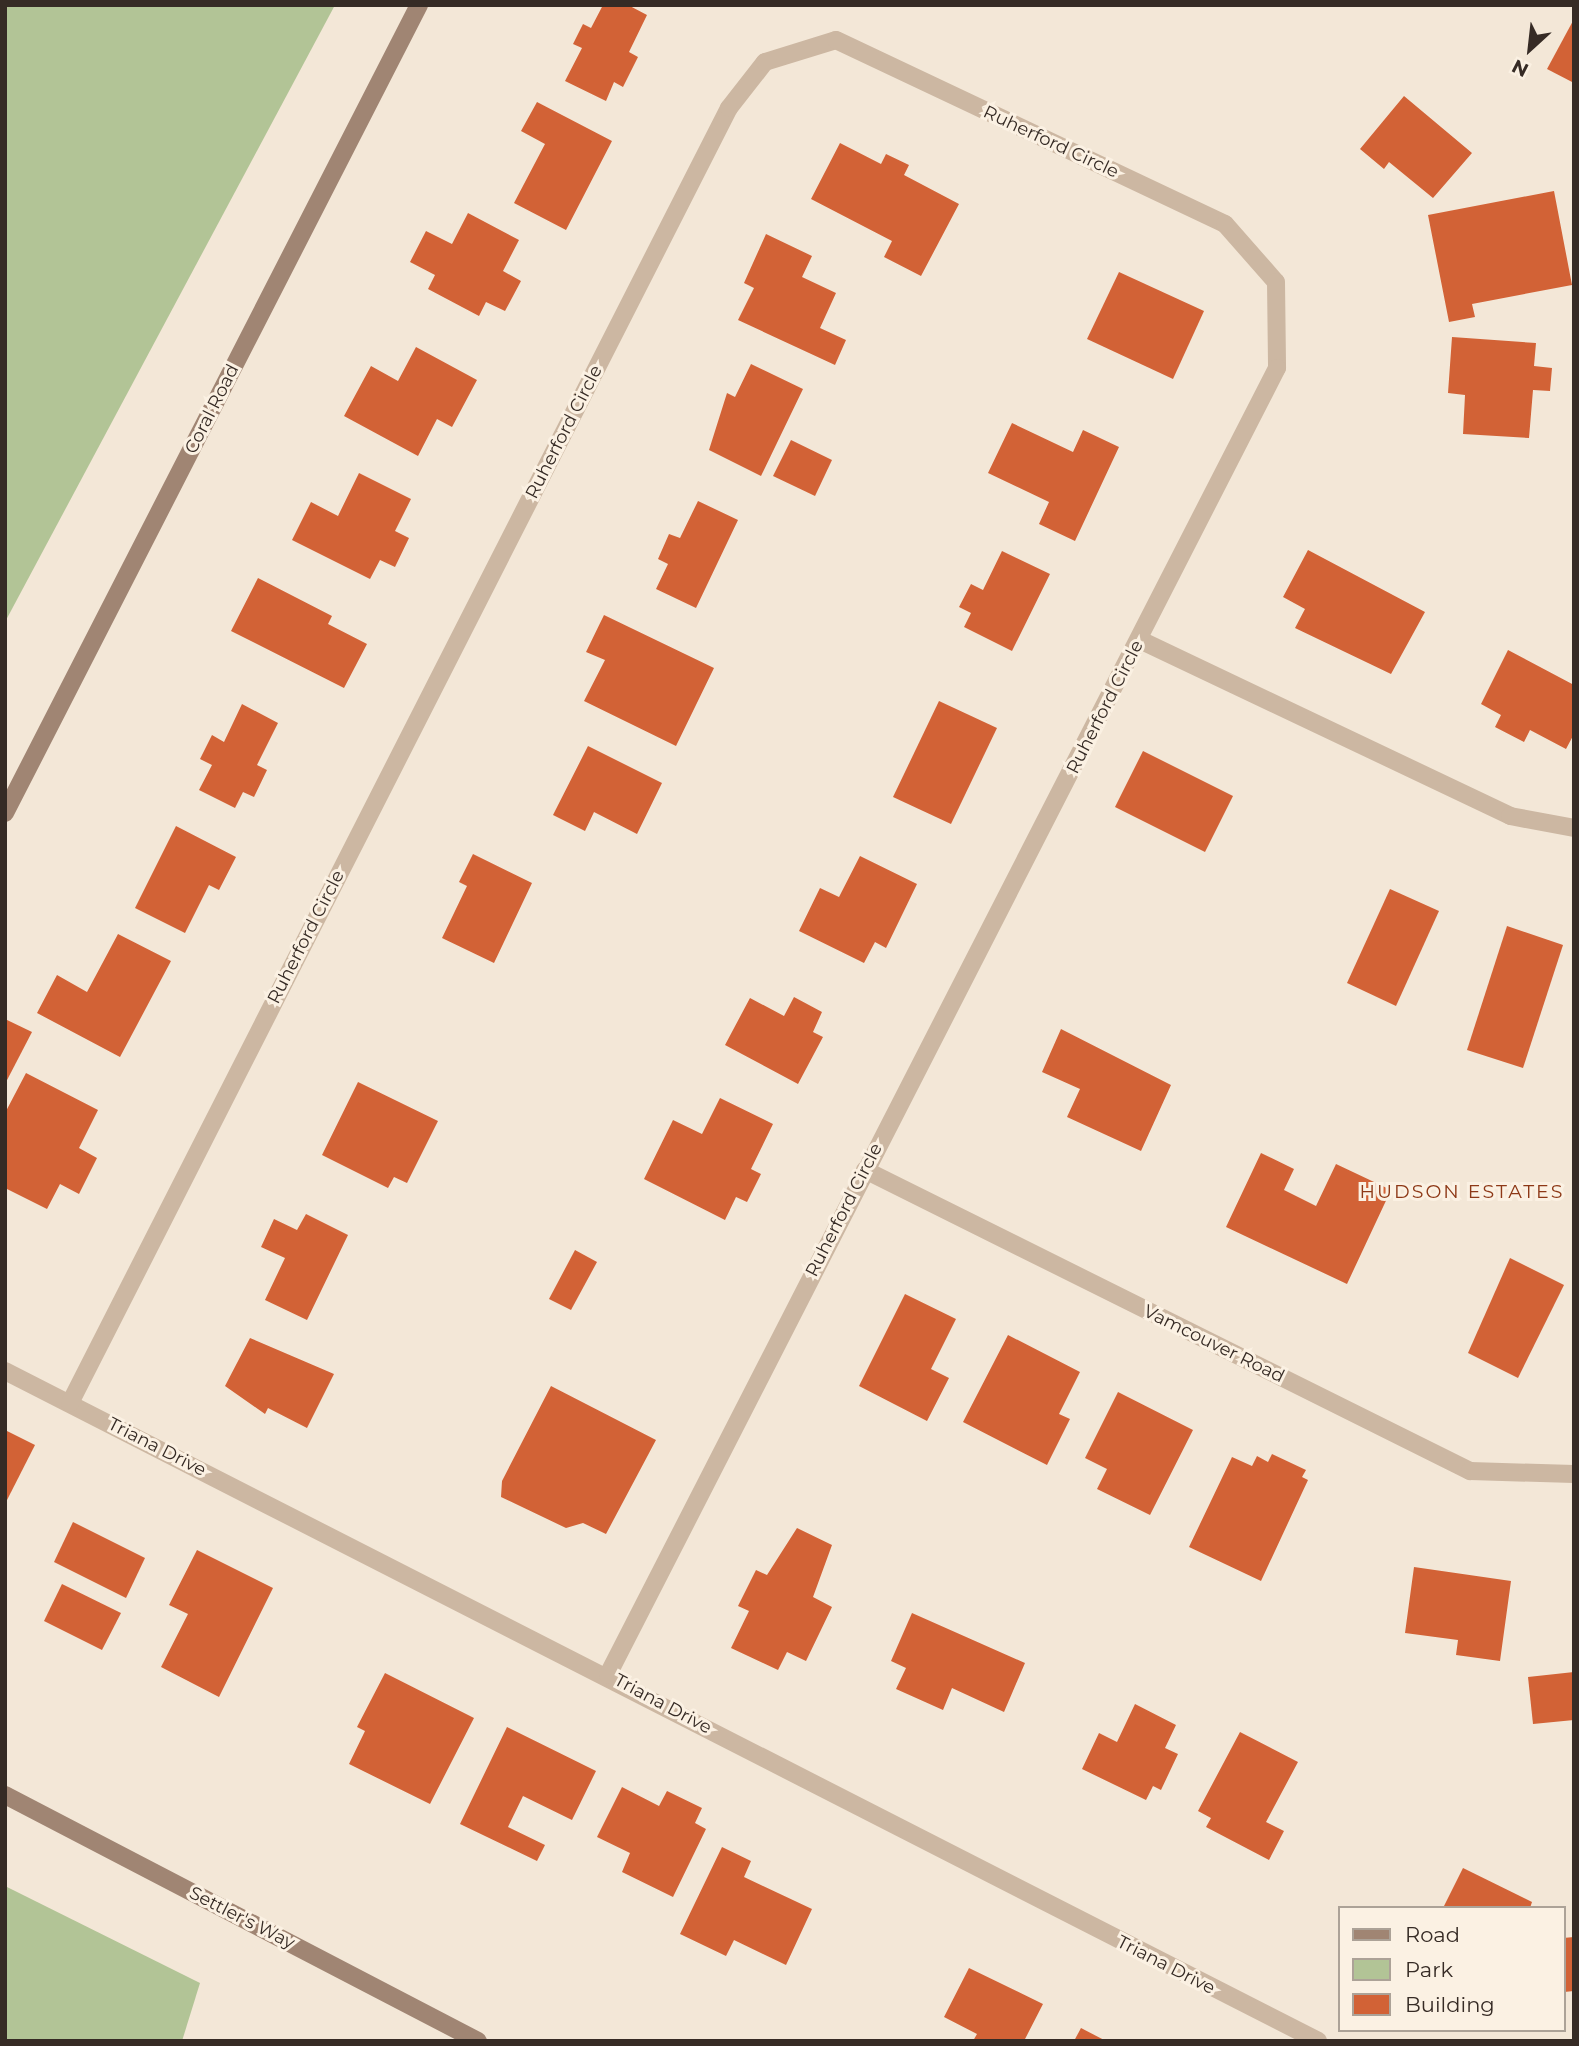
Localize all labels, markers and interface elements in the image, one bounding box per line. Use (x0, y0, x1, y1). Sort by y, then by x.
north arrow (1495, 14, 1565, 84)
text: N (1508, 54, 1532, 82)
street label: Ruherford Circle (980, 101, 1122, 183)
street label: Coral Road (180, 361, 244, 457)
street label: Ruherford Circle (521, 362, 607, 502)
street label: Ruherford Circle (1062, 637, 1148, 777)
street label: Ruherford Circle (263, 867, 349, 1007)
street label: Ruherford Circle (801, 1140, 887, 1280)
district label: HUDSON ESTATES (1361, 1181, 1563, 1203)
street label: Vamcouver Road (1140, 1301, 1288, 1387)
street label: Triana Drive (104, 1413, 210, 1481)
street label: Triana Drive (611, 1669, 715, 1739)
street label: Settler's Way (186, 1882, 298, 1954)
legend (1338, 1906, 1565, 2032)
text: Road (1405, 1922, 1460, 1947)
street label: Triana Drive (1113, 1931, 1219, 1999)
text: Park (1405, 1957, 1453, 1982)
text: Building (1405, 1992, 1495, 2017)

